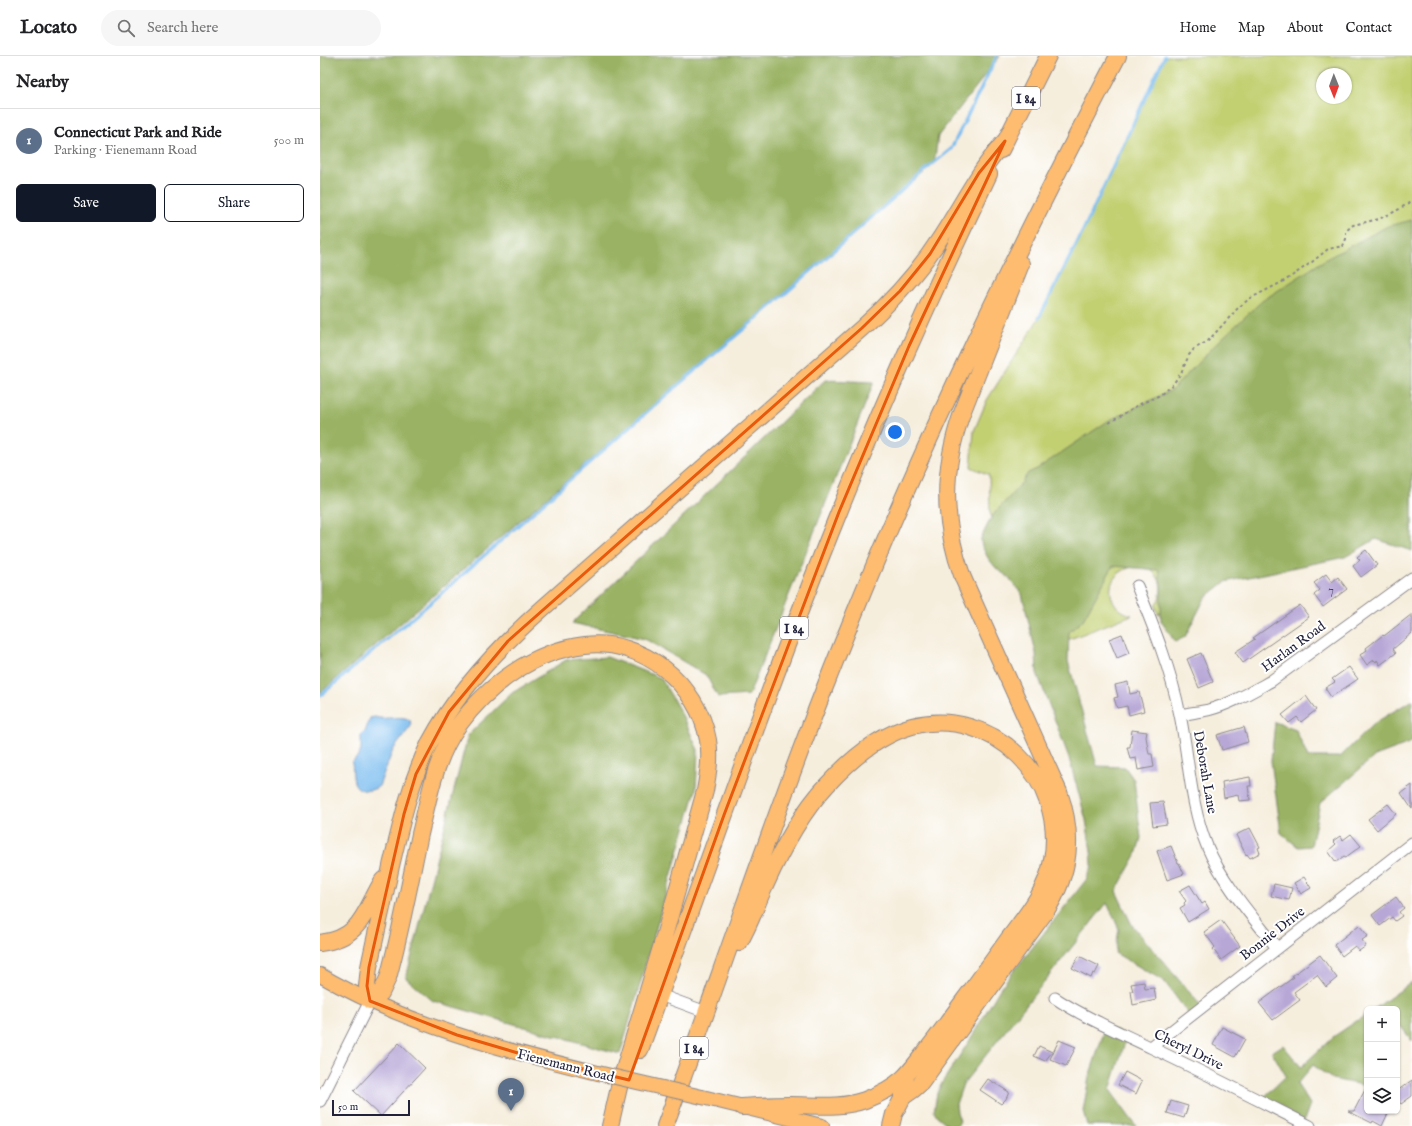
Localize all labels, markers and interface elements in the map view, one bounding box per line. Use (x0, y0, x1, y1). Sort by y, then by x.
search box (101, 10, 381, 46)
text: Locato (20, 16, 77, 40)
icon: search (115, 17, 137, 39)
text: Search here (147, 18, 219, 37)
text: Home (1180, 19, 1216, 37)
text: Map (1238, 19, 1265, 37)
text: About (1287, 19, 1323, 37)
text: Contact (1345, 19, 1392, 37)
north arrow (1316, 68, 1352, 104)
text: Nearby (16, 72, 69, 93)
road number: I 84 (1012, 87, 1040, 109)
text: Connecticut Park and Ride (54, 123, 222, 142)
text: 1 (27, 132, 31, 149)
text: 500 m (274, 132, 304, 149)
text: Parking · Fienemann Road (54, 142, 197, 159)
button: Save (16, 184, 156, 222)
button: Share (164, 184, 304, 222)
your location (885, 422, 905, 442)
house number: 7 (1328, 583, 1334, 598)
road number: I 84 (780, 617, 808, 639)
street label: Harlan Road (1258, 617, 1330, 676)
street label: Deborah Lane (1189, 729, 1221, 816)
street label: Bonnie Drive (1237, 903, 1309, 965)
map controls (1364, 1006, 1400, 1114)
button: + (1364, 1006, 1400, 1042)
street label: Cheryl Drive (1151, 1025, 1227, 1075)
road number: I 84 (680, 1037, 708, 1059)
button: − (1364, 1042, 1400, 1078)
street label: Fienemann Road (515, 1045, 617, 1087)
pin: 1 (498, 1078, 524, 1111)
button: layers (1364, 1078, 1400, 1114)
scale bar (332, 1098, 410, 1117)
text: 50 m (338, 1100, 358, 1114)

